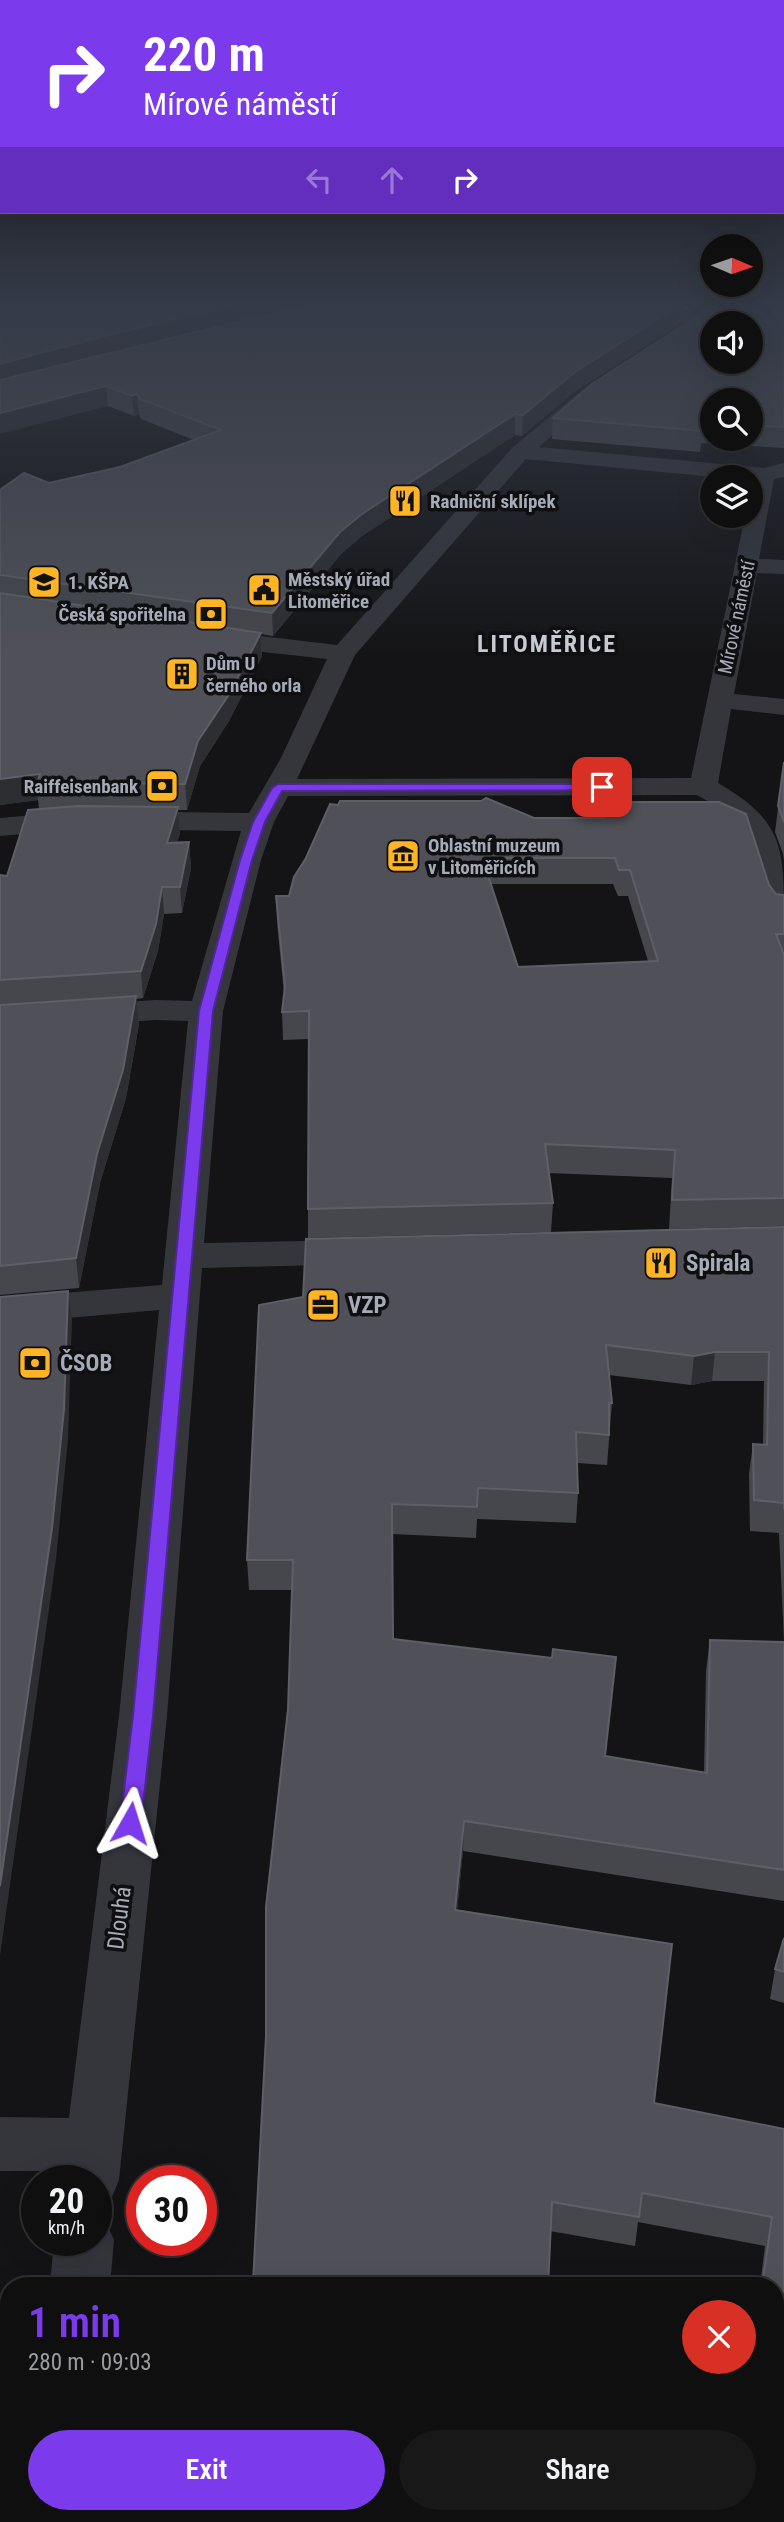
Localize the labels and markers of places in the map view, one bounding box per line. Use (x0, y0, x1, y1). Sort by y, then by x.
restaurant icon: Radniční sklípek (386, 482, 424, 520)
place label: Radniční sklípek (430, 490, 556, 513)
school or university icon: 1. KŠPA (25, 563, 63, 601)
place label: Městský úřad Litoměřice (288, 568, 390, 613)
place label: 1. KŠPA (68, 571, 129, 594)
public building icon: Městský úřad Litoměřice (245, 571, 283, 609)
bank icon: Česká spořitelna (192, 595, 230, 633)
place label: Česká spořitelna (58, 603, 186, 626)
place label: Dům U černého orla (206, 652, 301, 697)
building icon: Dům U černého orla (163, 655, 201, 693)
pin (572, 757, 632, 817)
bank icon: Raiffeisenbank (143, 767, 181, 805)
place label: Raiffeisenbank (24, 775, 139, 798)
place label: Oblastní muzeum v Litoměřicích (428, 834, 560, 879)
museum icon: Oblastní muzeum v Litoměřicích (384, 837, 422, 875)
restaurant icon: Spirala (642, 1244, 680, 1282)
place label: Spirala (686, 1250, 750, 1277)
office icon: VZP (304, 1286, 342, 1324)
place label: VZP (348, 1292, 387, 1319)
bank icon: ČSOB (16, 1344, 54, 1382)
place label: ČSOB (60, 1349, 112, 1377)

